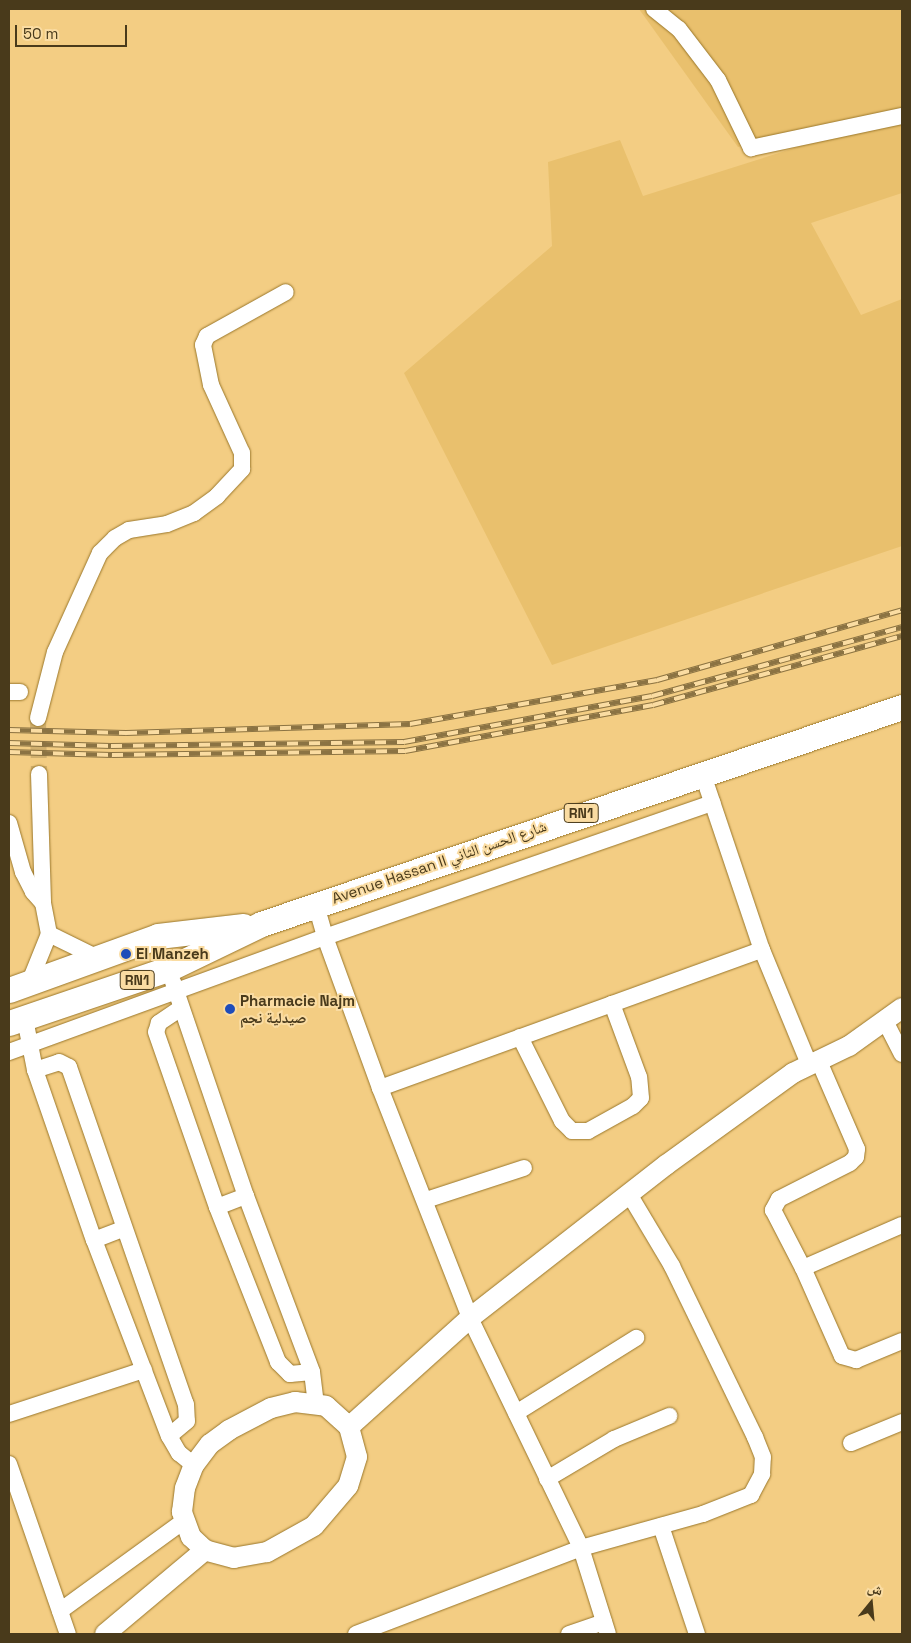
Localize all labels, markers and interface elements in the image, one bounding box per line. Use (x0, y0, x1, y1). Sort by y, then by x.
scale bar (18, 15, 130, 47)
text: 50 m (23, 24, 58, 43)
road number: RN1 (564, 801, 598, 824)
street label: Avenue Hassan II شارع الحسن الثاني (329, 817, 549, 907)
place label: El Manzeh (136, 945, 209, 963)
marker: El Manzeh (120, 948, 132, 960)
road number: RN1 (120, 968, 154, 992)
place label: Pharmacie Najm صيدلية نجم (240, 991, 355, 1026)
marker: Pharmacie Najm صيدلية نجم (224, 1003, 236, 1015)
north arrow (846, 1578, 896, 1628)
text: ش (866, 1578, 885, 1599)

